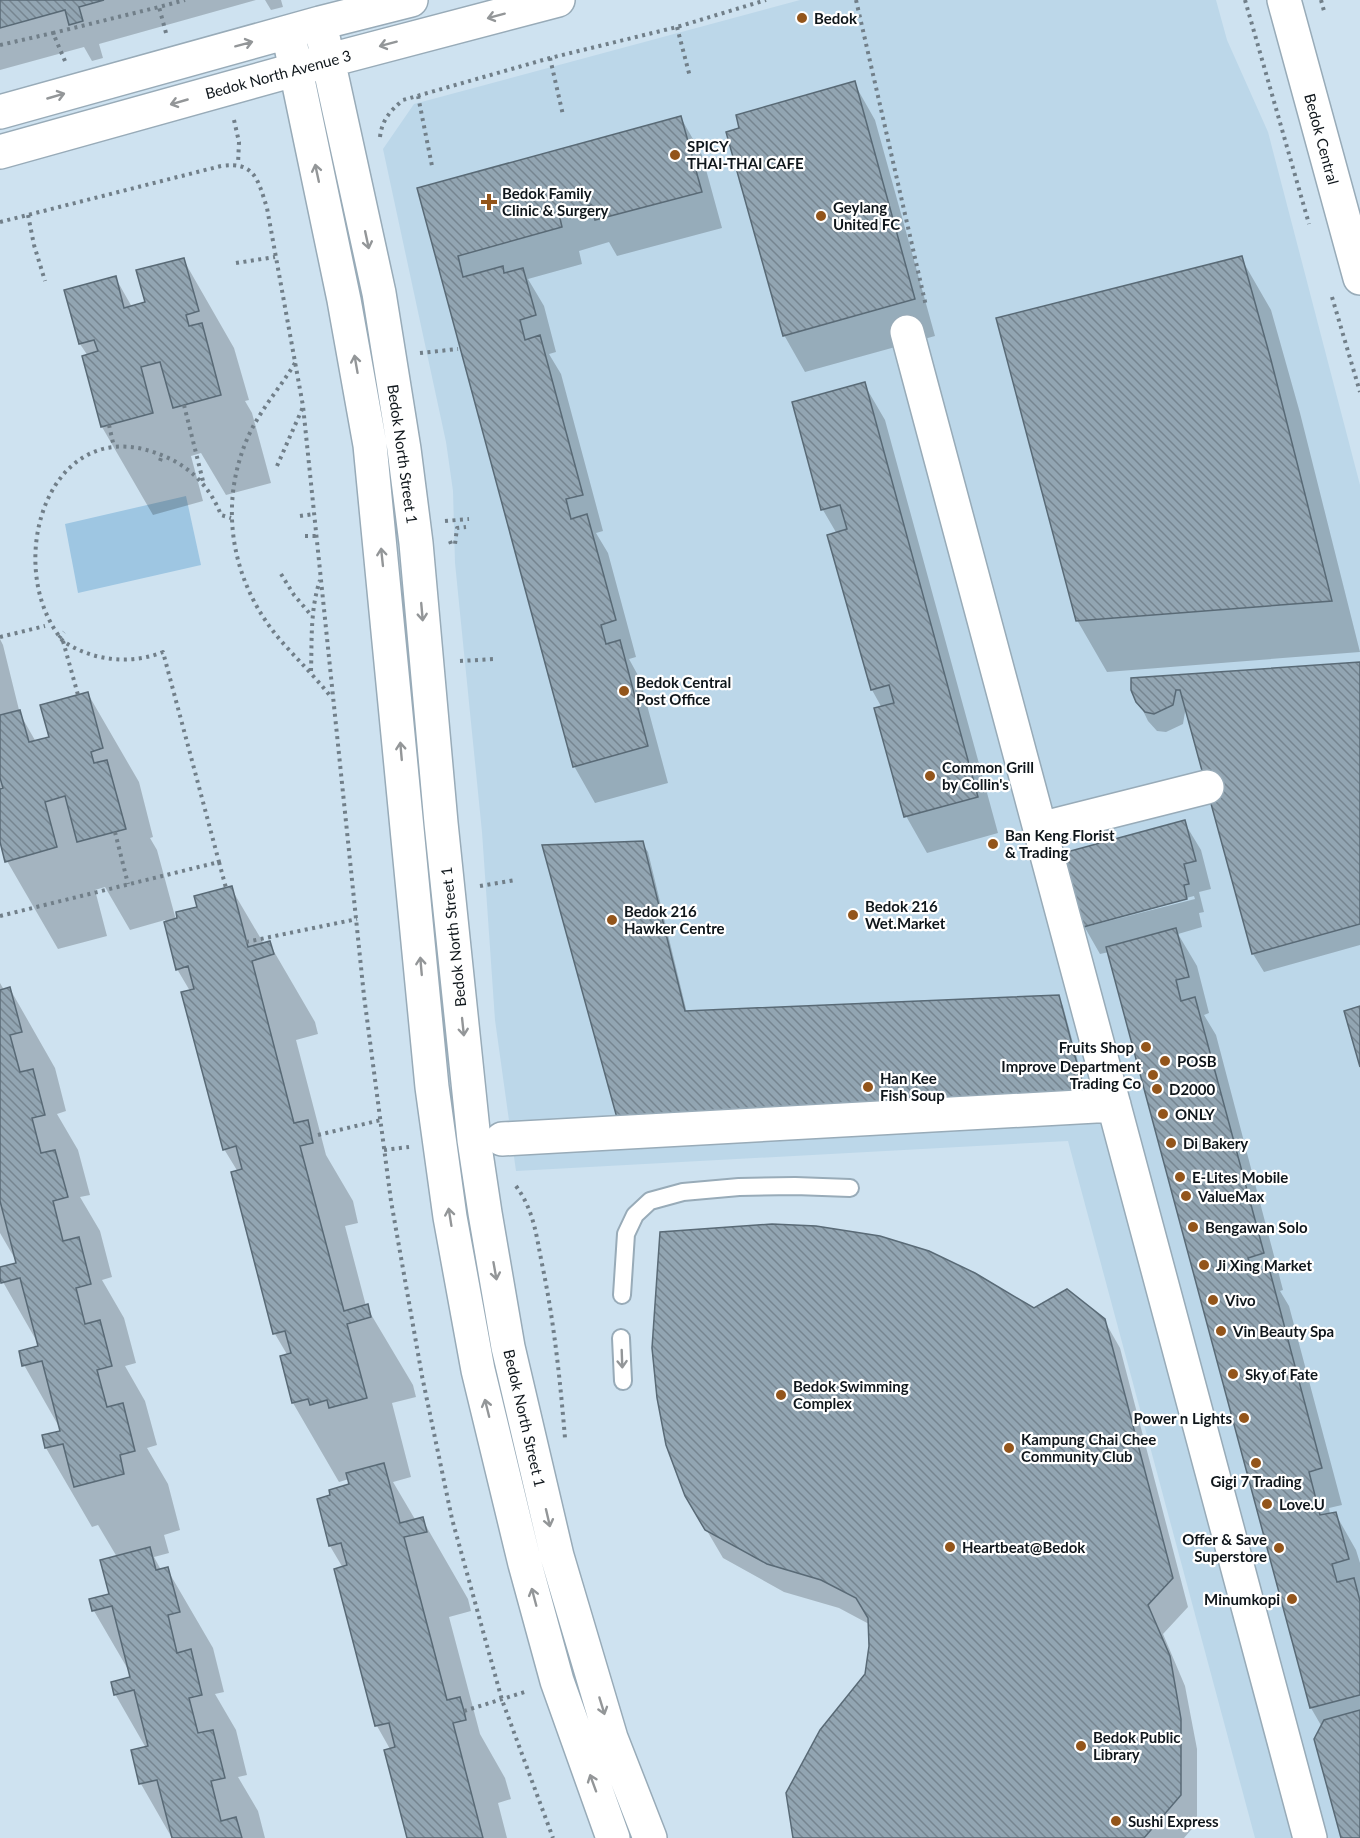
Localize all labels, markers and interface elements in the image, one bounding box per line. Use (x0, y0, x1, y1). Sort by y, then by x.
place label: Bedok (814, 9, 858, 27)
one-way arrow (487, 11, 506, 23)
marker: Bedok (795, 11, 809, 25)
one-way arrow (234, 38, 253, 49)
one-way arrow (379, 39, 398, 51)
street label: Bedok North Avenue 3 (203, 46, 353, 102)
one-way arrow (46, 90, 65, 101)
street label: Bedok Central (1301, 91, 1343, 187)
one-way arrow (170, 97, 189, 108)
place label: SPICY THAI-THAI CAFE (687, 137, 804, 172)
marker: SPICY THAI-THAI CAFE (668, 148, 682, 162)
one-way arrow (311, 164, 323, 183)
place label: Bedok Family Clinic & Surgery (502, 184, 609, 219)
marker: Bedok Family Clinic & Surgery (480, 193, 498, 211)
place label: Geylang United FC (833, 198, 900, 233)
marker: Geylang United FC (814, 209, 828, 223)
one-way arrow (362, 230, 374, 249)
one-way arrow (350, 355, 361, 374)
street label: Bedok North Street 1 (384, 383, 422, 525)
one-way arrow (376, 548, 387, 568)
one-way arrow (417, 601, 428, 621)
place label: Bedok Central Post Office (636, 673, 731, 708)
marker: Bedok Central Post Office (617, 684, 631, 698)
one-way arrow (395, 742, 406, 762)
place label: Common Grill by Collin's (942, 758, 1034, 793)
marker: Common Grill by Collin's (923, 769, 937, 783)
place label: Ban Keng Florist & Trading (1005, 826, 1115, 861)
marker: Ban Keng Florist & Trading (986, 837, 1000, 851)
street label: Bedok North Street 1 (437, 866, 469, 1008)
place label: Bedok 216 Wet.Market (865, 897, 946, 932)
place label: Bedok 216 Hawker Centre (624, 902, 725, 937)
marker: Bedok 216 Wet.Market (846, 908, 860, 922)
marker: Bedok 216 Hawker Centre (605, 913, 619, 927)
one-way arrow (415, 956, 426, 976)
one-way arrow (458, 1017, 469, 1037)
place label: Fruits Shop (1059, 1038, 1134, 1056)
marker: Fruits Shop (1139, 1040, 1153, 1054)
place label: POSB (1177, 1052, 1217, 1070)
marker: POSB (1158, 1054, 1172, 1068)
place label: Improve Department Trading Co (1001, 1057, 1141, 1092)
marker: Improve Department Trading Co (1146, 1068, 1160, 1082)
place label: Han Kee Fish Soup (880, 1069, 945, 1104)
marker: Han Kee Fish Soup (861, 1080, 875, 1094)
place label: D2000 (1169, 1080, 1216, 1098)
marker: D2000 (1150, 1082, 1164, 1096)
place label: ONLY (1175, 1105, 1215, 1123)
marker: ONLY (1156, 1107, 1170, 1121)
place label: Di Bakery (1183, 1134, 1248, 1152)
marker: Di Bakery (1164, 1136, 1178, 1150)
place label: E-Lites Mobile (1192, 1168, 1288, 1186)
marker: E-Lites Mobile (1173, 1170, 1187, 1184)
place label: ValueMax (1197, 1187, 1264, 1205)
marker: ValueMax (1179, 1189, 1193, 1203)
one-way arrow (444, 1207, 455, 1227)
place label: Bengawan Solo (1205, 1218, 1308, 1236)
marker: Bengawan Solo (1186, 1220, 1200, 1234)
place label: Ji Xing Market (1216, 1256, 1312, 1274)
marker: Ji Xing Market (1197, 1258, 1211, 1272)
one-way arrow (490, 1260, 501, 1280)
place label: Vivo (1224, 1291, 1256, 1309)
marker: Vivo (1206, 1293, 1220, 1307)
place label: Vin Beauty Spa (1232, 1322, 1334, 1340)
marker: Vin Beauty Spa (1214, 1324, 1228, 1338)
street label: Bedok North Street 1 (500, 1347, 550, 1489)
one-way arrow (616, 1349, 627, 1369)
place label: Sky of Fate (1245, 1365, 1318, 1383)
marker: Sky of Fate (1226, 1367, 1240, 1381)
place label: Bedok Swimming Complex (793, 1377, 909, 1412)
marker: Bedok Swimming Complex (774, 1388, 788, 1402)
one-way arrow (481, 1399, 493, 1418)
place label: Power n Lights (1134, 1409, 1232, 1427)
marker: Power n Lights (1237, 1411, 1251, 1425)
place label: Kampung Chai Chee Community Club (1021, 1430, 1156, 1465)
marker: Kampung Chai Chee Community Club (1002, 1441, 1016, 1455)
marker: Gigi 7 Trading (1249, 1456, 1263, 1470)
place label: Gigi 7 Trading (1210, 1472, 1302, 1490)
place label: Love.U (1279, 1495, 1325, 1513)
marker: Love.U (1260, 1497, 1274, 1511)
one-way arrow (543, 1508, 554, 1528)
place label: Offer & Save Superstore (1182, 1530, 1267, 1565)
place label: Heartbeat@Bedok (962, 1538, 1086, 1556)
marker: Heartbeat@Bedok (943, 1540, 957, 1554)
marker: Offer & Save Superstore (1272, 1541, 1286, 1555)
one-way arrow (528, 1588, 539, 1607)
place label: Minumkopi (1204, 1590, 1280, 1608)
marker: Minumkopi (1285, 1592, 1299, 1606)
one-way arrow (597, 1696, 608, 1715)
place label: Bedok Public Library (1093, 1728, 1181, 1763)
marker: Bedok Public Library (1074, 1739, 1088, 1753)
one-way arrow (587, 1774, 598, 1793)
place label: Sushi Express (1128, 1812, 1219, 1830)
marker: Sushi Express (1109, 1814, 1123, 1828)

